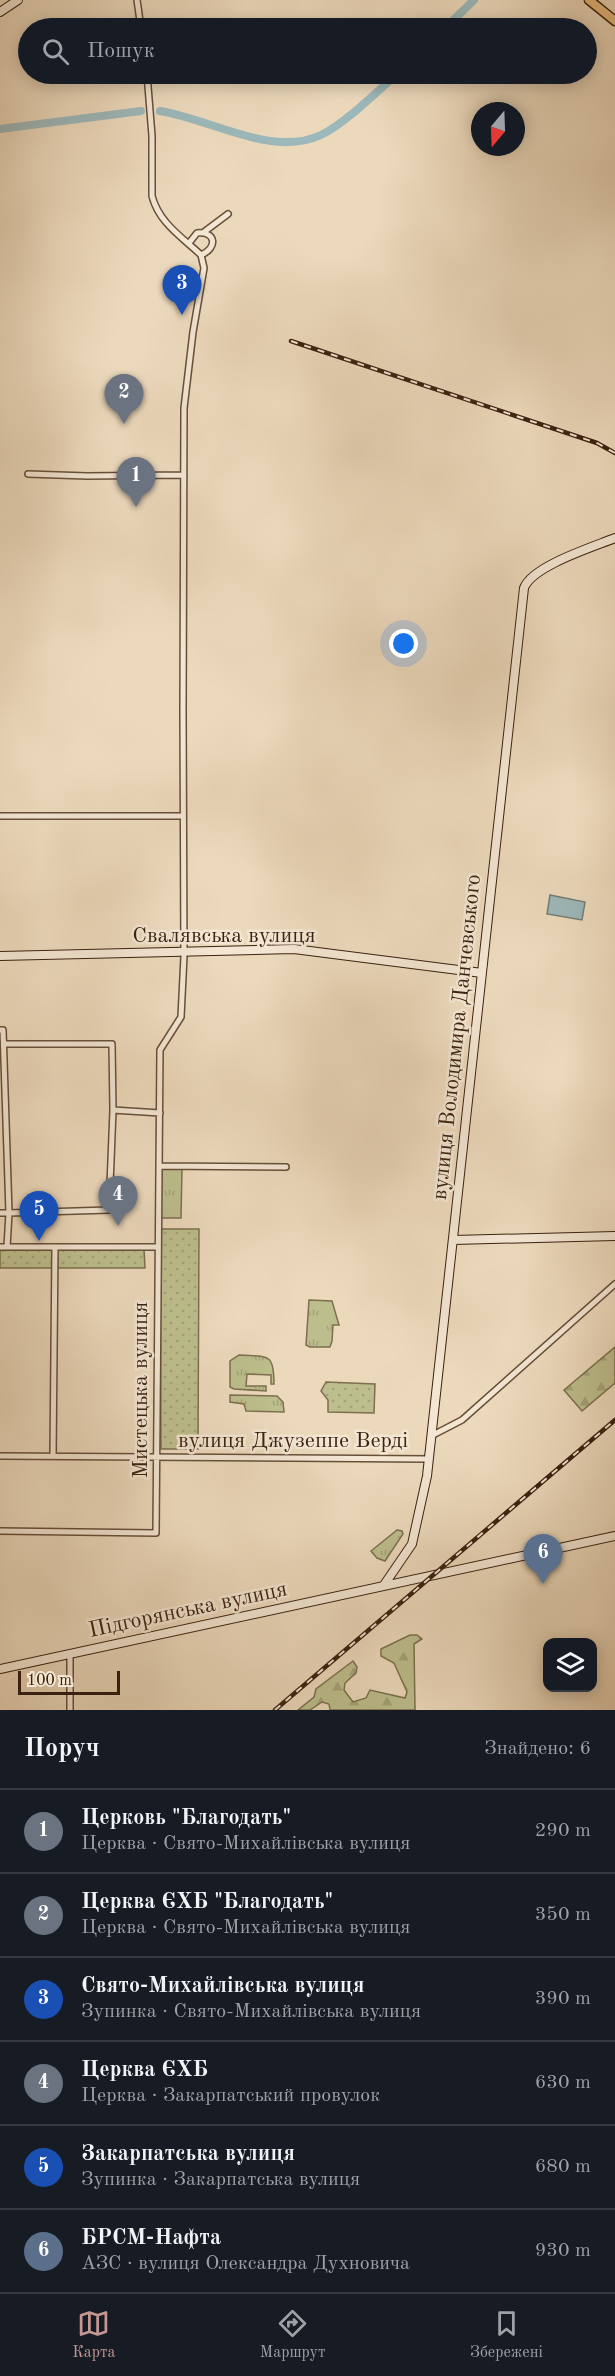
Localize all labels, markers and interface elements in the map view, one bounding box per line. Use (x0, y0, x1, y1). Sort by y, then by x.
search box (18, 18, 597, 84)
icon: search (39, 35, 72, 68)
text: Пошук (87, 40, 155, 62)
north arrow (471, 102, 525, 156)
pin: 3 (162, 266, 201, 315)
pin: 2 (104, 374, 144, 424)
pin: 1 (116, 458, 156, 507)
your location (389, 629, 418, 658)
street label: вулиця Володимира Данчевського (429, 873, 485, 1201)
street label: Свалявська вулиця (132, 925, 316, 947)
pin: 4 (98, 1176, 138, 1226)
pin: 5 (20, 1192, 58, 1241)
street label: Мистецька вулиця (130, 1301, 152, 1479)
street label: вулиця Джузеппе Верді (178, 1430, 408, 1452)
pin: 6 (524, 1534, 562, 1584)
street label: Підгорянська вулиця (87, 1578, 289, 1642)
map controls (543, 1638, 597, 1692)
button: layers (543, 1638, 597, 1692)
scale bar (18, 1668, 120, 1696)
text: 100 m (27, 1673, 72, 1689)
text: Поруч (24, 1736, 100, 1762)
text: Знайдено: 6 (484, 1739, 591, 1759)
text: Церковь "Благодать" (81, 1807, 291, 1829)
text: 1 (38, 1821, 49, 1841)
text: 290 m (535, 1821, 591, 1841)
text: Церква · Свято-Михайлівська вулиця (81, 1834, 410, 1854)
text: Церква ЄХБ "Благодать" (81, 1891, 333, 1913)
text: 2 (38, 1905, 49, 1925)
text: 350 m (535, 1905, 591, 1925)
text: Церква · Свято-Михайлівська вулиця (81, 1918, 410, 1938)
text: Свято-Михайлівська вулиця (81, 1975, 364, 1997)
text: 3 (38, 1989, 49, 2009)
text: 390 m (535, 1989, 591, 2009)
text: Зупинка · Свято-Михайлівська вулиця (81, 2002, 421, 2022)
text: Церква ЄХБ (81, 2059, 208, 2081)
text: 4 (38, 2073, 49, 2093)
text: 630 m (535, 2073, 591, 2093)
text: Церква · Закарпатський провулок (81, 2086, 380, 2106)
text: Закарпатська вулиця (81, 2143, 295, 2165)
text: 5 (38, 2157, 49, 2177)
text: 680 m (535, 2157, 591, 2177)
text: Зупинка · Закарпатська вулиця (81, 2170, 360, 2190)
text: БРСМ-Нафта (81, 2227, 221, 2249)
text: 6 (38, 2241, 49, 2261)
text: 930 m (535, 2241, 591, 2261)
text: АЗС · вулиця Олександра Духновича (81, 2254, 410, 2274)
tab: Карта (72, 2307, 115, 2363)
tab: Маршрут (260, 2307, 326, 2363)
tab: Збережені (470, 2307, 543, 2363)

